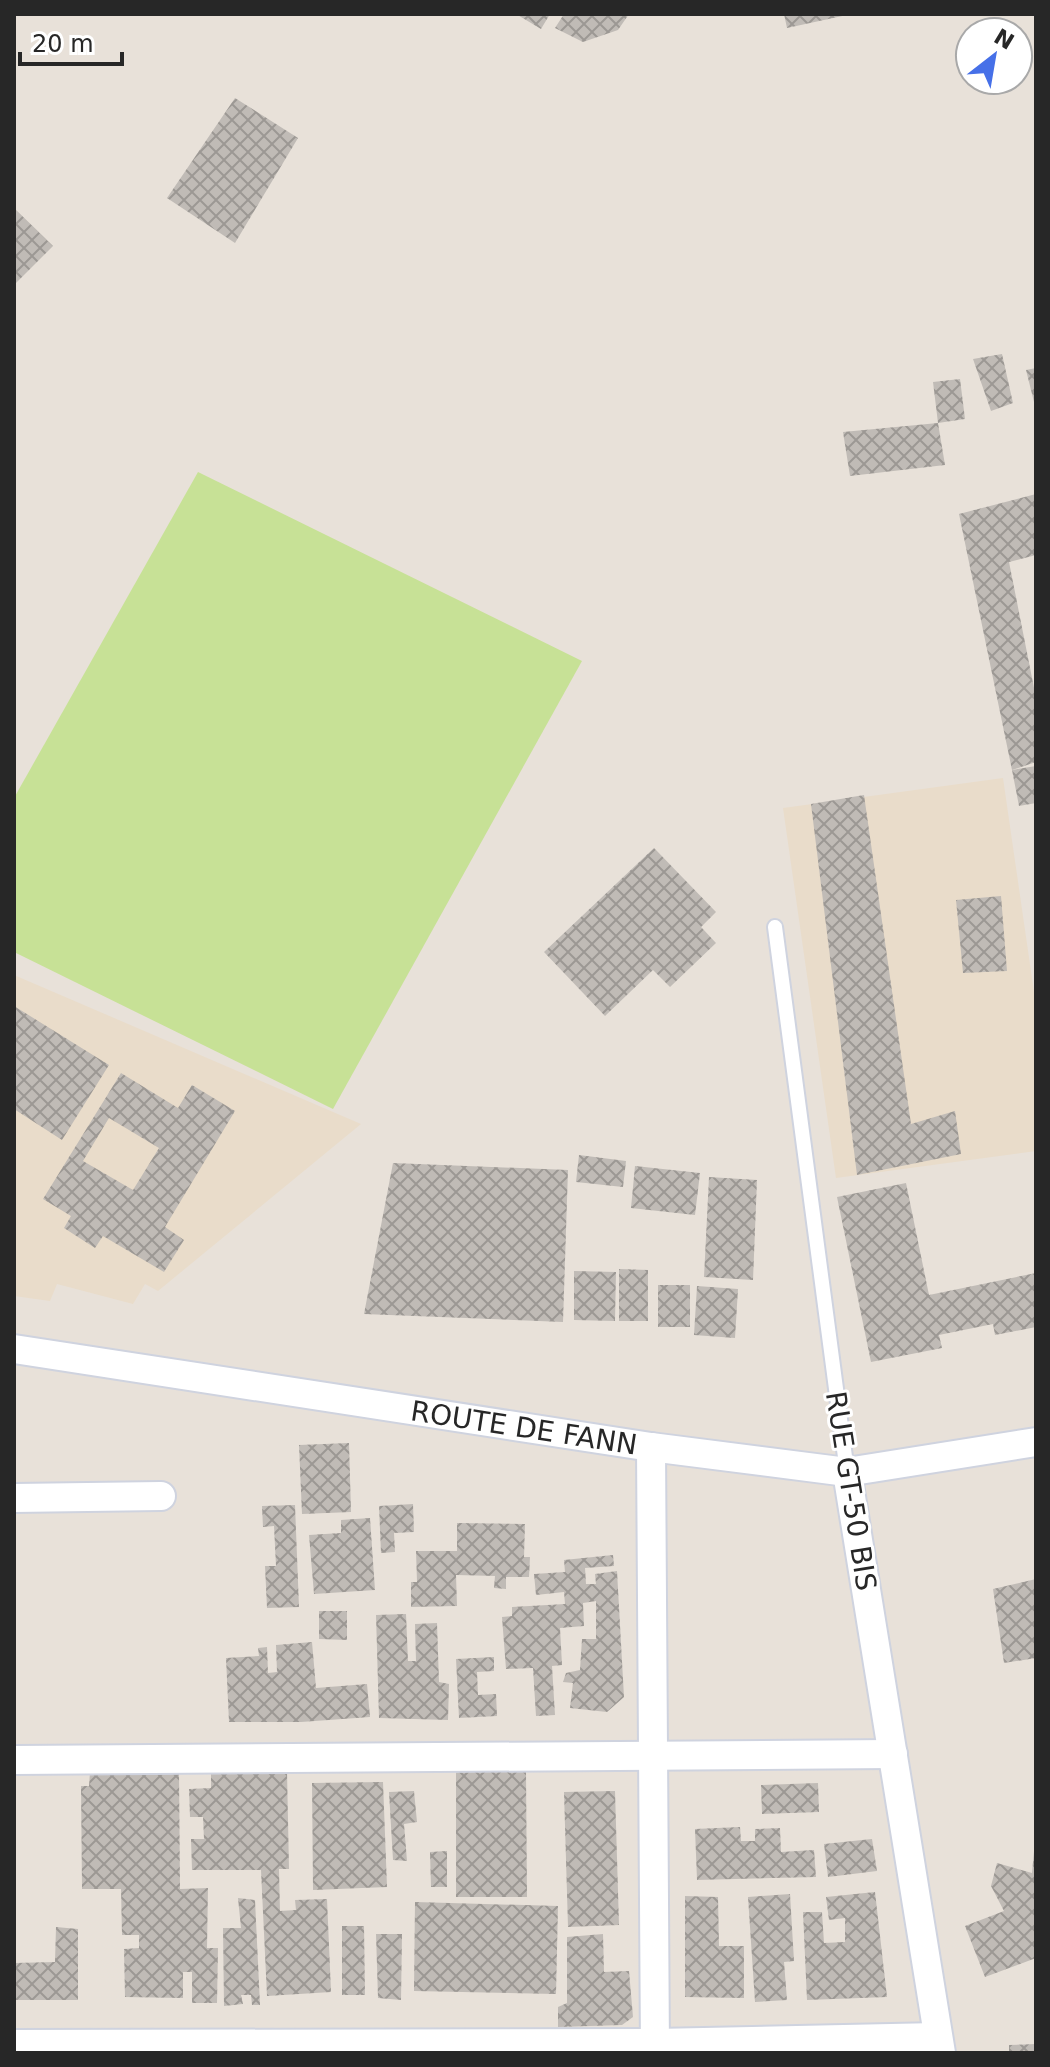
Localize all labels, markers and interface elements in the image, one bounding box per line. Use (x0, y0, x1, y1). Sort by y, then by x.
scale bar (20, 16, 122, 66)
north arrow (954, 16, 1034, 96)
text: N (990, 24, 1018, 55)
text: 20 m (32, 30, 94, 58)
street label: RUE GT-50 BIS (819, 1389, 883, 1593)
street label: ROUTE DE FANN (409, 1394, 639, 1461)

